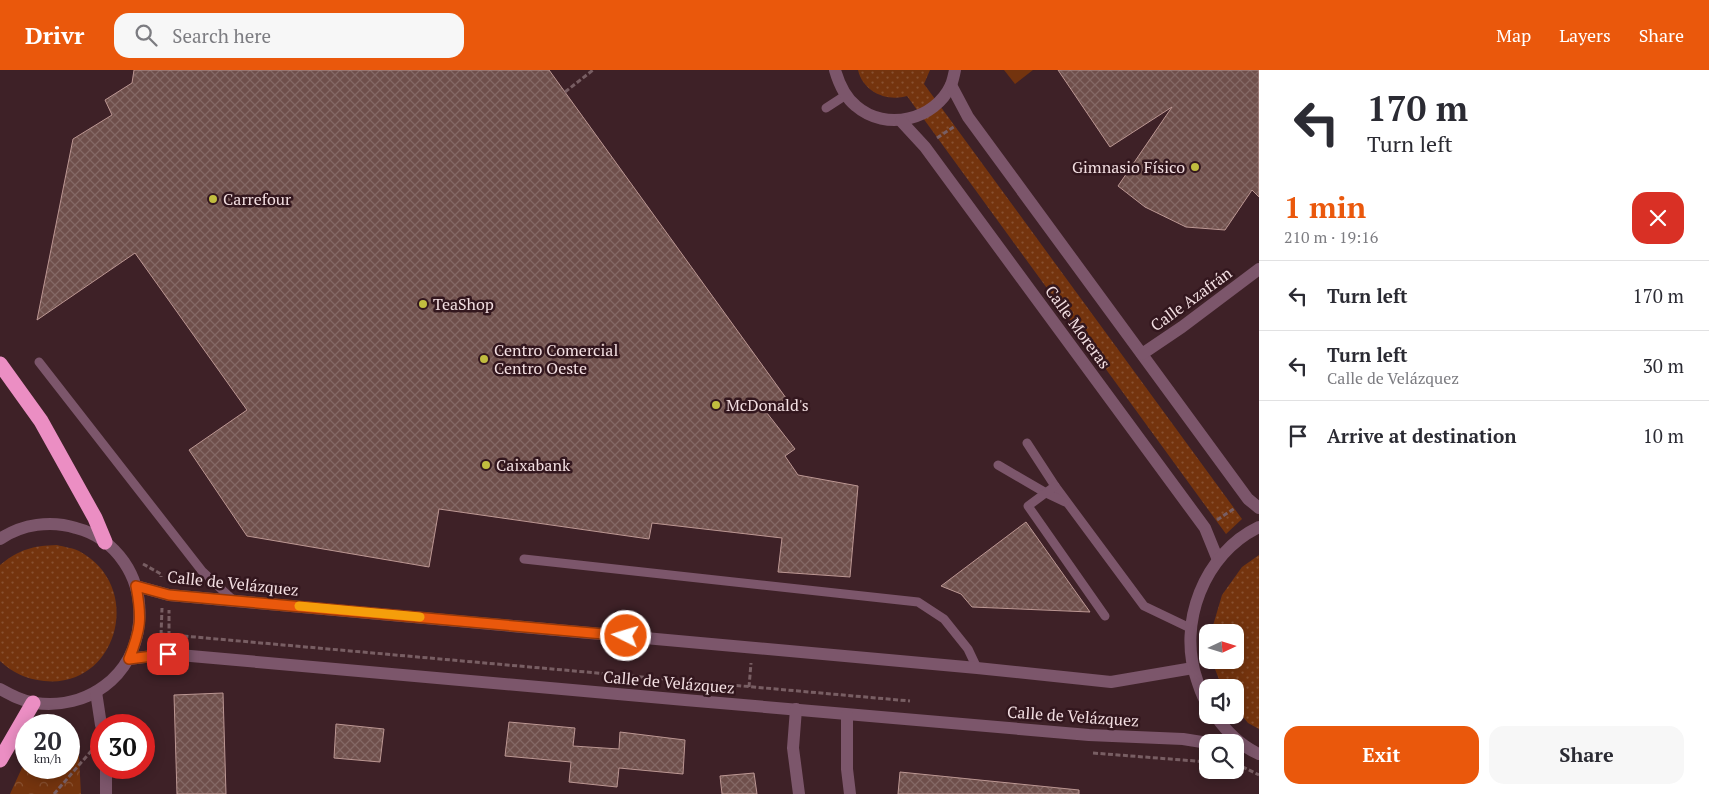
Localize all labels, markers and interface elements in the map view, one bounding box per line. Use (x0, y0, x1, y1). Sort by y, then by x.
search box (114, 13, 464, 58)
text: Drivr (25, 19, 84, 51)
icon: search (132, 21, 160, 49)
text: Search here (172, 23, 271, 48)
text: Map (1496, 23, 1531, 47)
text: Layers (1559, 23, 1611, 47)
text: Share (1639, 23, 1684, 47)
text: 170 m (1367, 85, 1468, 131)
icon: left (1284, 90, 1349, 155)
text: Turn left (1367, 129, 1453, 158)
place label: Gimnasio Físico (1072, 156, 1185, 178)
marker: Gimnasio Físico (1189, 161, 1201, 173)
text: 1 min (1284, 187, 1366, 227)
place label: Carrefour (223, 188, 292, 210)
button: close (1632, 192, 1684, 244)
marker: Carrefour (207, 193, 219, 205)
text: 210 m · 19:16 (1284, 226, 1378, 248)
street label: Calle Azafrán (1146, 262, 1237, 336)
street label: Calle Moreras (1040, 281, 1116, 373)
icon: left (1284, 282, 1312, 310)
text: Turn left (1327, 283, 1408, 308)
text: 170 m (1633, 283, 1684, 308)
place label: TeaShop (433, 293, 494, 315)
marker: TeaShop (417, 298, 429, 310)
place label: Centro Comercial Centro Oeste (494, 339, 618, 379)
text: Turn left (1327, 342, 1408, 367)
icon: left (1284, 352, 1312, 380)
marker: Centro Comercial Centro Oeste (478, 353, 490, 365)
text: 30 m (1643, 353, 1684, 378)
text: Calle de Velázquez (1327, 367, 1459, 389)
place label: McDonald's (726, 394, 809, 416)
marker: McDonald's (710, 399, 722, 411)
icon: arrive (1284, 422, 1312, 450)
text: Arrive at destination (1327, 423, 1516, 448)
text: 10 m (1643, 423, 1684, 448)
place label: Caixabank (496, 454, 571, 476)
marker: Caixabank (480, 459, 492, 471)
street label: Calle de Velázquez (166, 565, 300, 601)
position arrow (599, 609, 651, 661)
north arrow (1199, 624, 1244, 669)
map controls (1199, 624, 1244, 779)
pin (147, 633, 189, 675)
icon: arrive (154, 640, 182, 668)
street label: Calle de Velázquez (602, 665, 736, 699)
button: sound (1199, 679, 1244, 724)
street label: Calle de Velázquez (1006, 700, 1140, 732)
speed limit sign: 30 (90, 714, 155, 779)
text: 20 (33, 724, 62, 757)
button: Exit (1284, 726, 1479, 784)
button: Share (1489, 726, 1684, 784)
button: search (1199, 734, 1244, 779)
text: km/h (34, 751, 61, 766)

